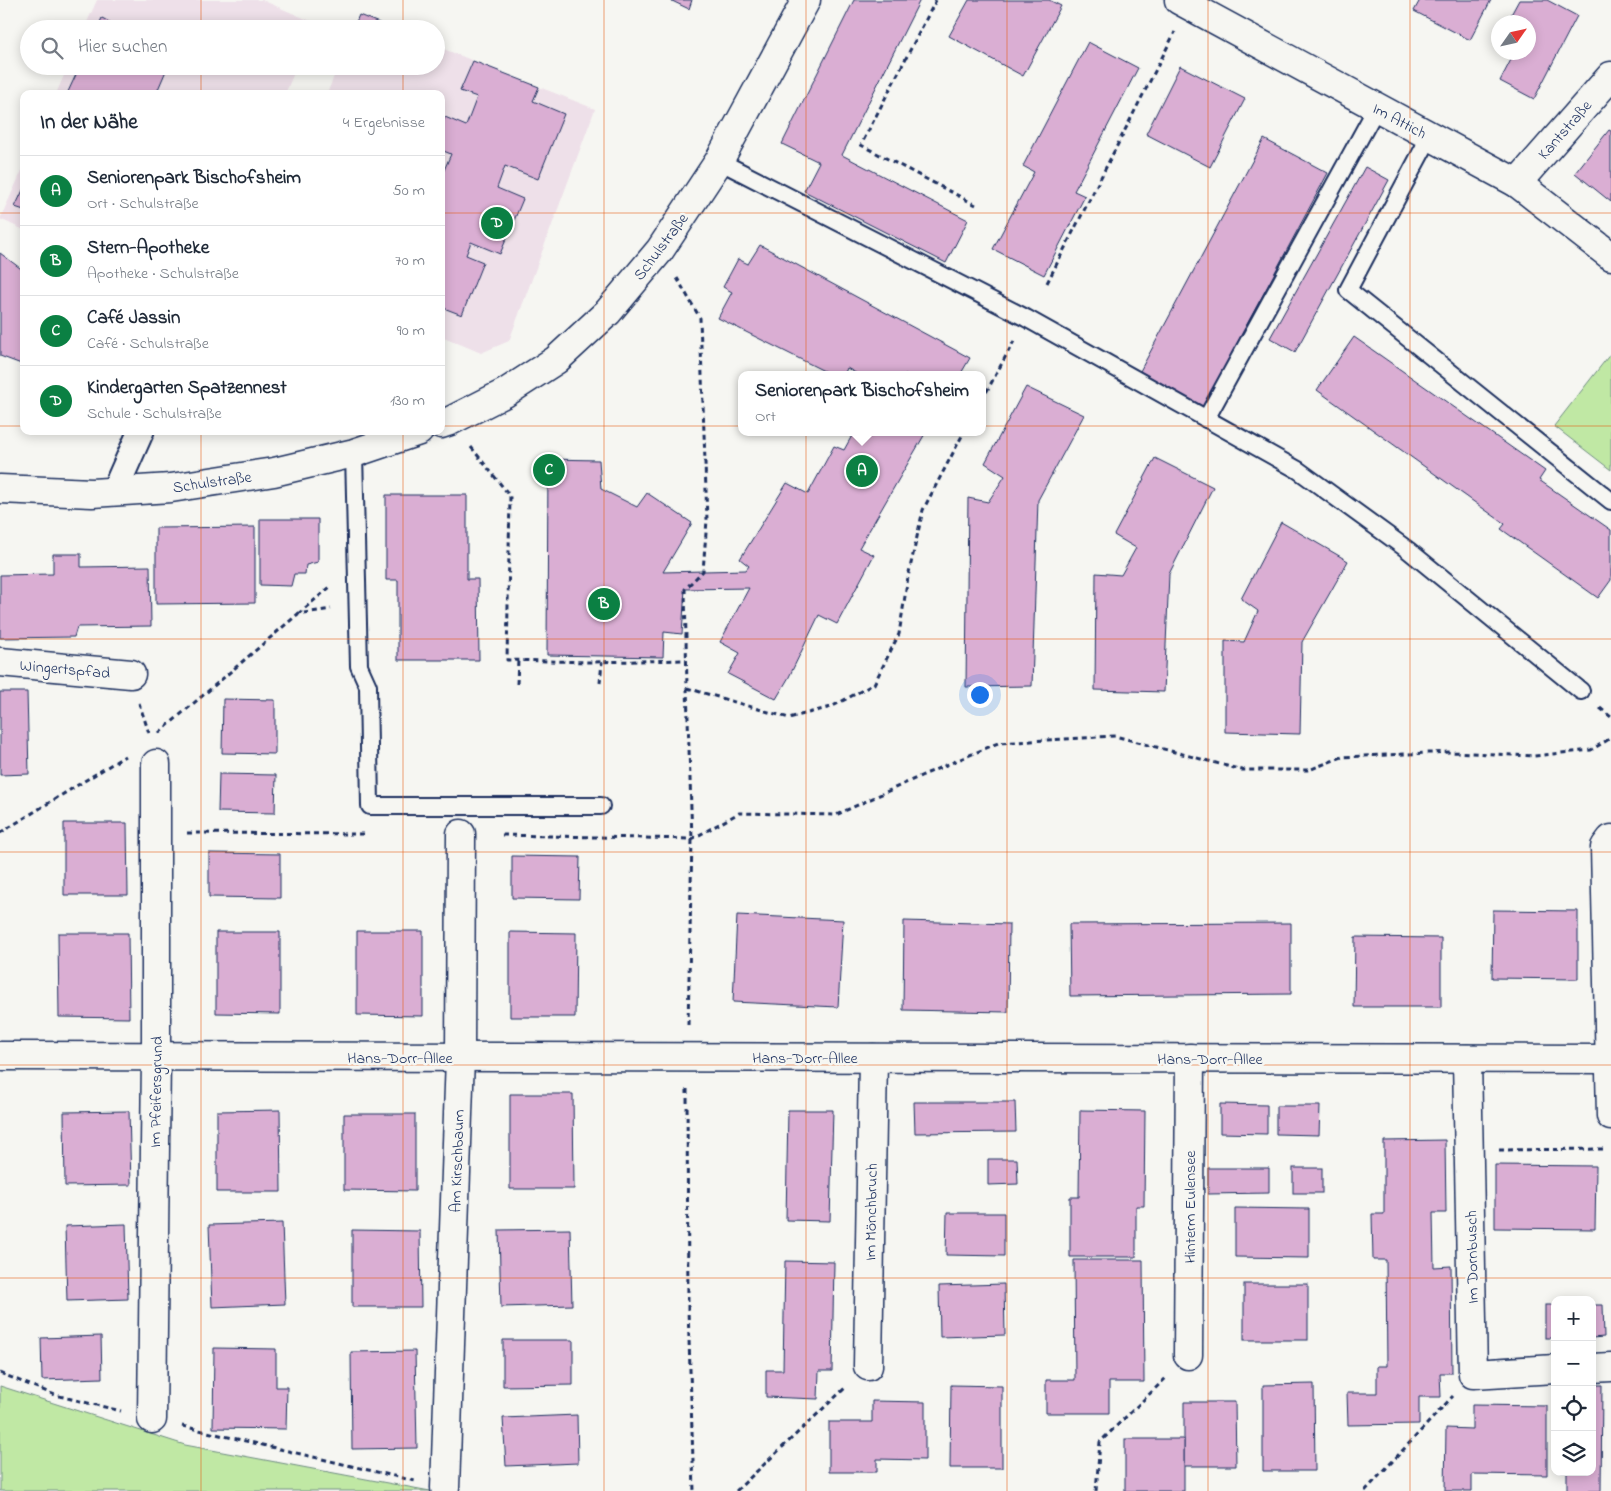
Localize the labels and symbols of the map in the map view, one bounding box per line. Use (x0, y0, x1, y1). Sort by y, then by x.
north arrow (1491, 15, 1536, 60)
street label: Kantstraße (1533, 95, 1599, 165)
street label: Im Attich (1368, 97, 1430, 146)
pin: D (481, 204, 513, 242)
street label: Schulstraße (628, 208, 696, 286)
pin: C (533, 451, 565, 489)
pin: A (846, 452, 878, 490)
street label: Schulstraße (171, 465, 254, 500)
pin: B (588, 585, 620, 623)
street label: Wingertspfad (19, 654, 111, 686)
your location (967, 682, 993, 708)
street label: Im Pfeifersgrund (144, 1036, 170, 1148)
street label: Hans-Dorr-Allee (347, 1047, 454, 1071)
street label: Hans-Dorr-Allee (752, 1047, 859, 1071)
street label: Hans-Dorr-Allee (1157, 1048, 1264, 1072)
street label: Am Kirschbaum (444, 1109, 472, 1213)
street label: Hinterm Eulensee (1179, 1150, 1203, 1264)
street label: Im Mönchbruch (859, 1163, 885, 1261)
street label: Im Dornbusch (1460, 1210, 1486, 1304)

